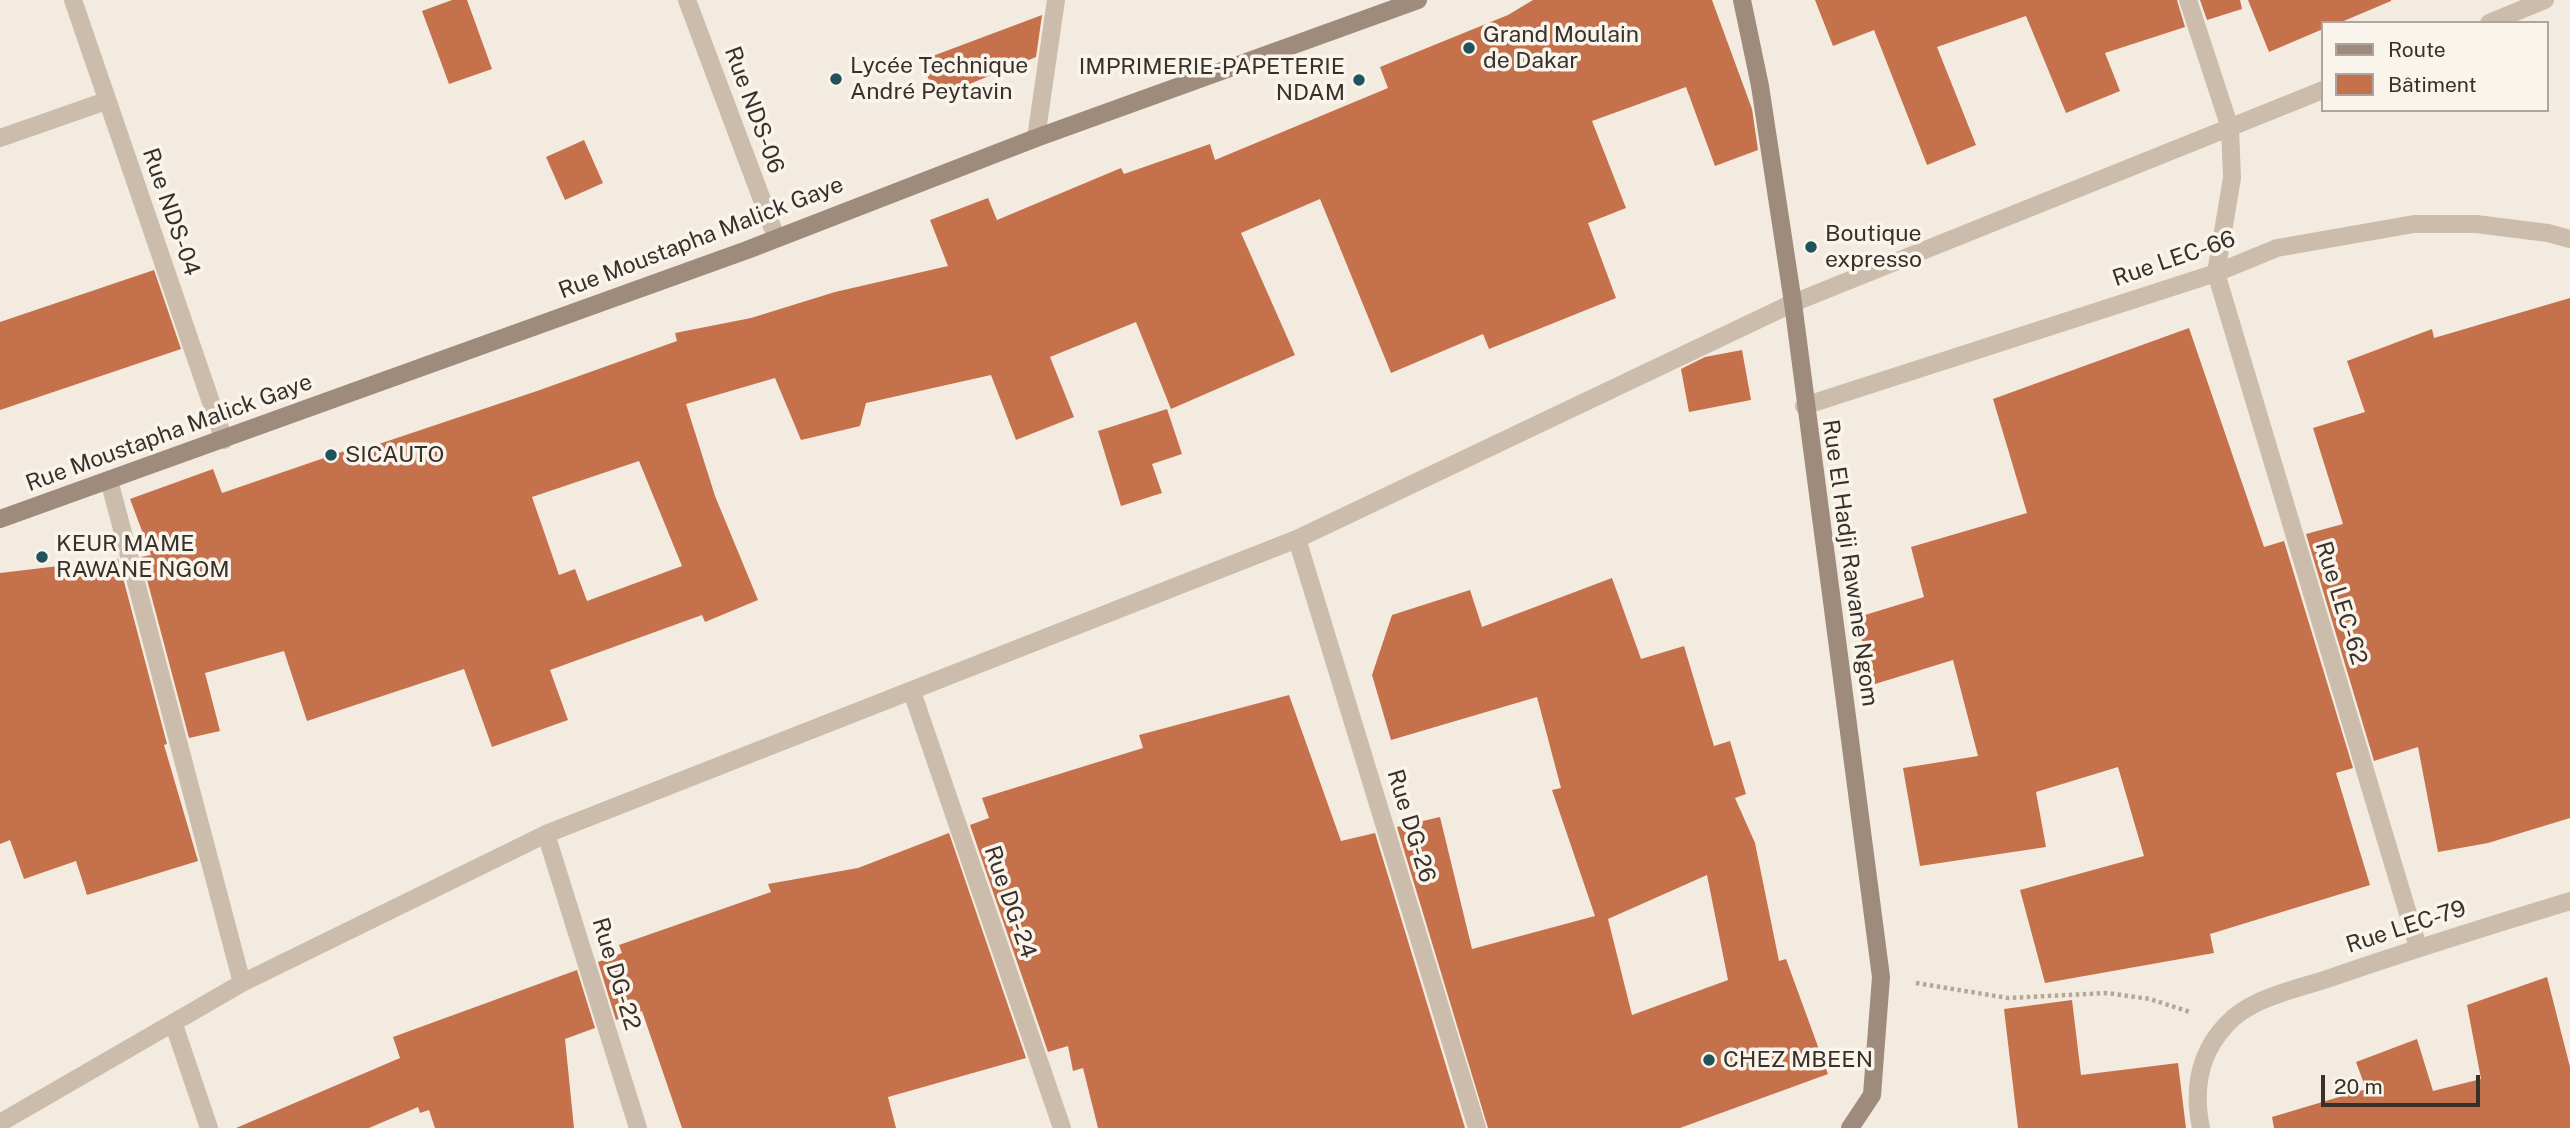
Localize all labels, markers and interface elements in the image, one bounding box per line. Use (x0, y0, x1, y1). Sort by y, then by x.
place label: Grand Moulain de Dakar (1483, 21, 1639, 75)
legend (2322, 21, 2549, 112)
text: Route (2388, 37, 2446, 62)
marker: Grand Moulain de Dakar (1461, 40, 1477, 56)
street label: Rue NDS-06 (718, 43, 790, 177)
place label: Lycée Technique André Peytavin (850, 52, 1028, 106)
place label: IMPRIMERIE-PAPETERIE NDAM (1079, 53, 1345, 107)
marker: Lycée Technique André Peytavin (828, 71, 844, 87)
marker: IMPRIMERIE-PAPETERIE NDAM (1351, 72, 1367, 88)
text: Bâtiment (2388, 72, 2477, 97)
street label: Rue NDS-04 (136, 145, 206, 279)
street label: Rue Moustapha Malick Gaye (555, 171, 847, 305)
place label: Boutique expresso (1825, 220, 1922, 274)
street label: Rue LEC-66 (2109, 225, 2239, 293)
marker: Boutique expresso (1803, 239, 1819, 255)
street label: Rue Moustapha Malick Gaye (22, 368, 316, 498)
street label: Rue El Hadji Rawane Ngom (1816, 418, 1884, 708)
place label: SICAUTO (345, 441, 444, 469)
marker: SICAUTO (323, 447, 339, 463)
place label: KEUR MAME RAWANE NGOM (56, 530, 230, 584)
street label: Rue LEC-62 (2309, 538, 2373, 668)
marker: KEUR MAME RAWANE NGOM (34, 549, 50, 565)
street label: Rue DG-26 (1381, 766, 1441, 886)
street label: Rue DG-24 (978, 842, 1042, 962)
street label: Rue LEC-79 (2343, 895, 2469, 959)
street label: Rue DG-22 (586, 914, 646, 1034)
place label: CHEZ MBEEN (1723, 1046, 1873, 1074)
marker: CHEZ MBEEN (1701, 1052, 1717, 1068)
scale bar (2325, 1062, 2484, 1106)
text: 20 m (2334, 1074, 2383, 1099)

